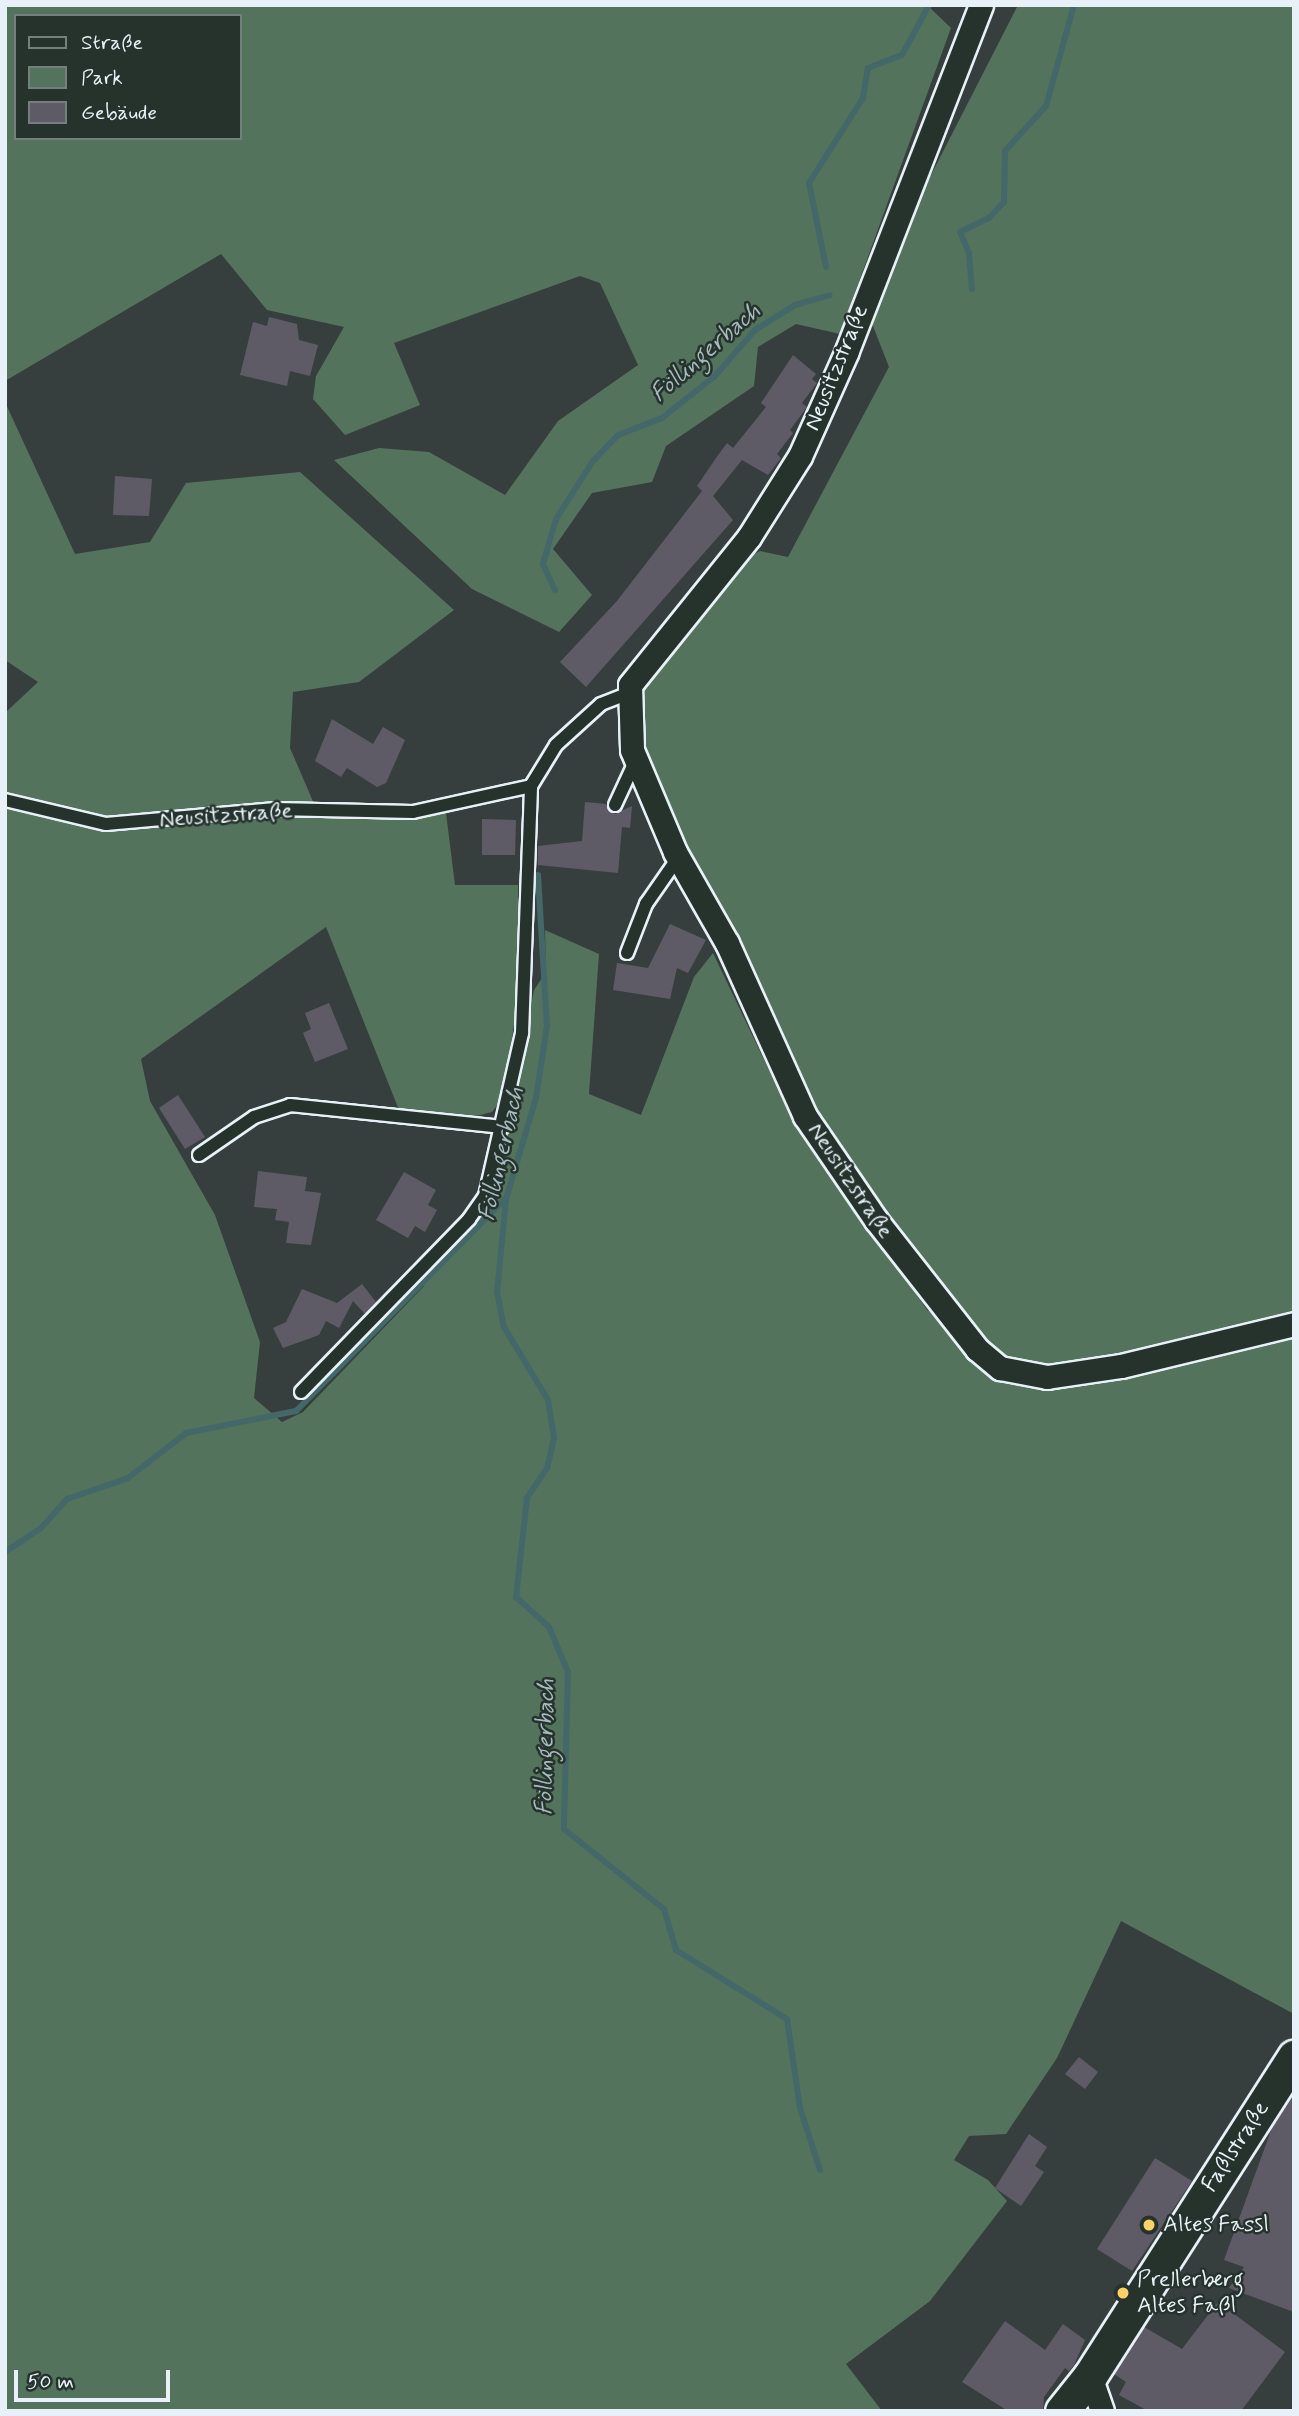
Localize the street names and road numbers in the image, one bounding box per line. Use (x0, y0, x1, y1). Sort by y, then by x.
street label: Neusitzstraße (799, 301, 875, 435)
street label: Neusitzstraße (158, 798, 294, 834)
street label: Neusitzstraße (801, 1118, 899, 1244)
street label: Faßlstraße (1196, 2096, 1276, 2198)

